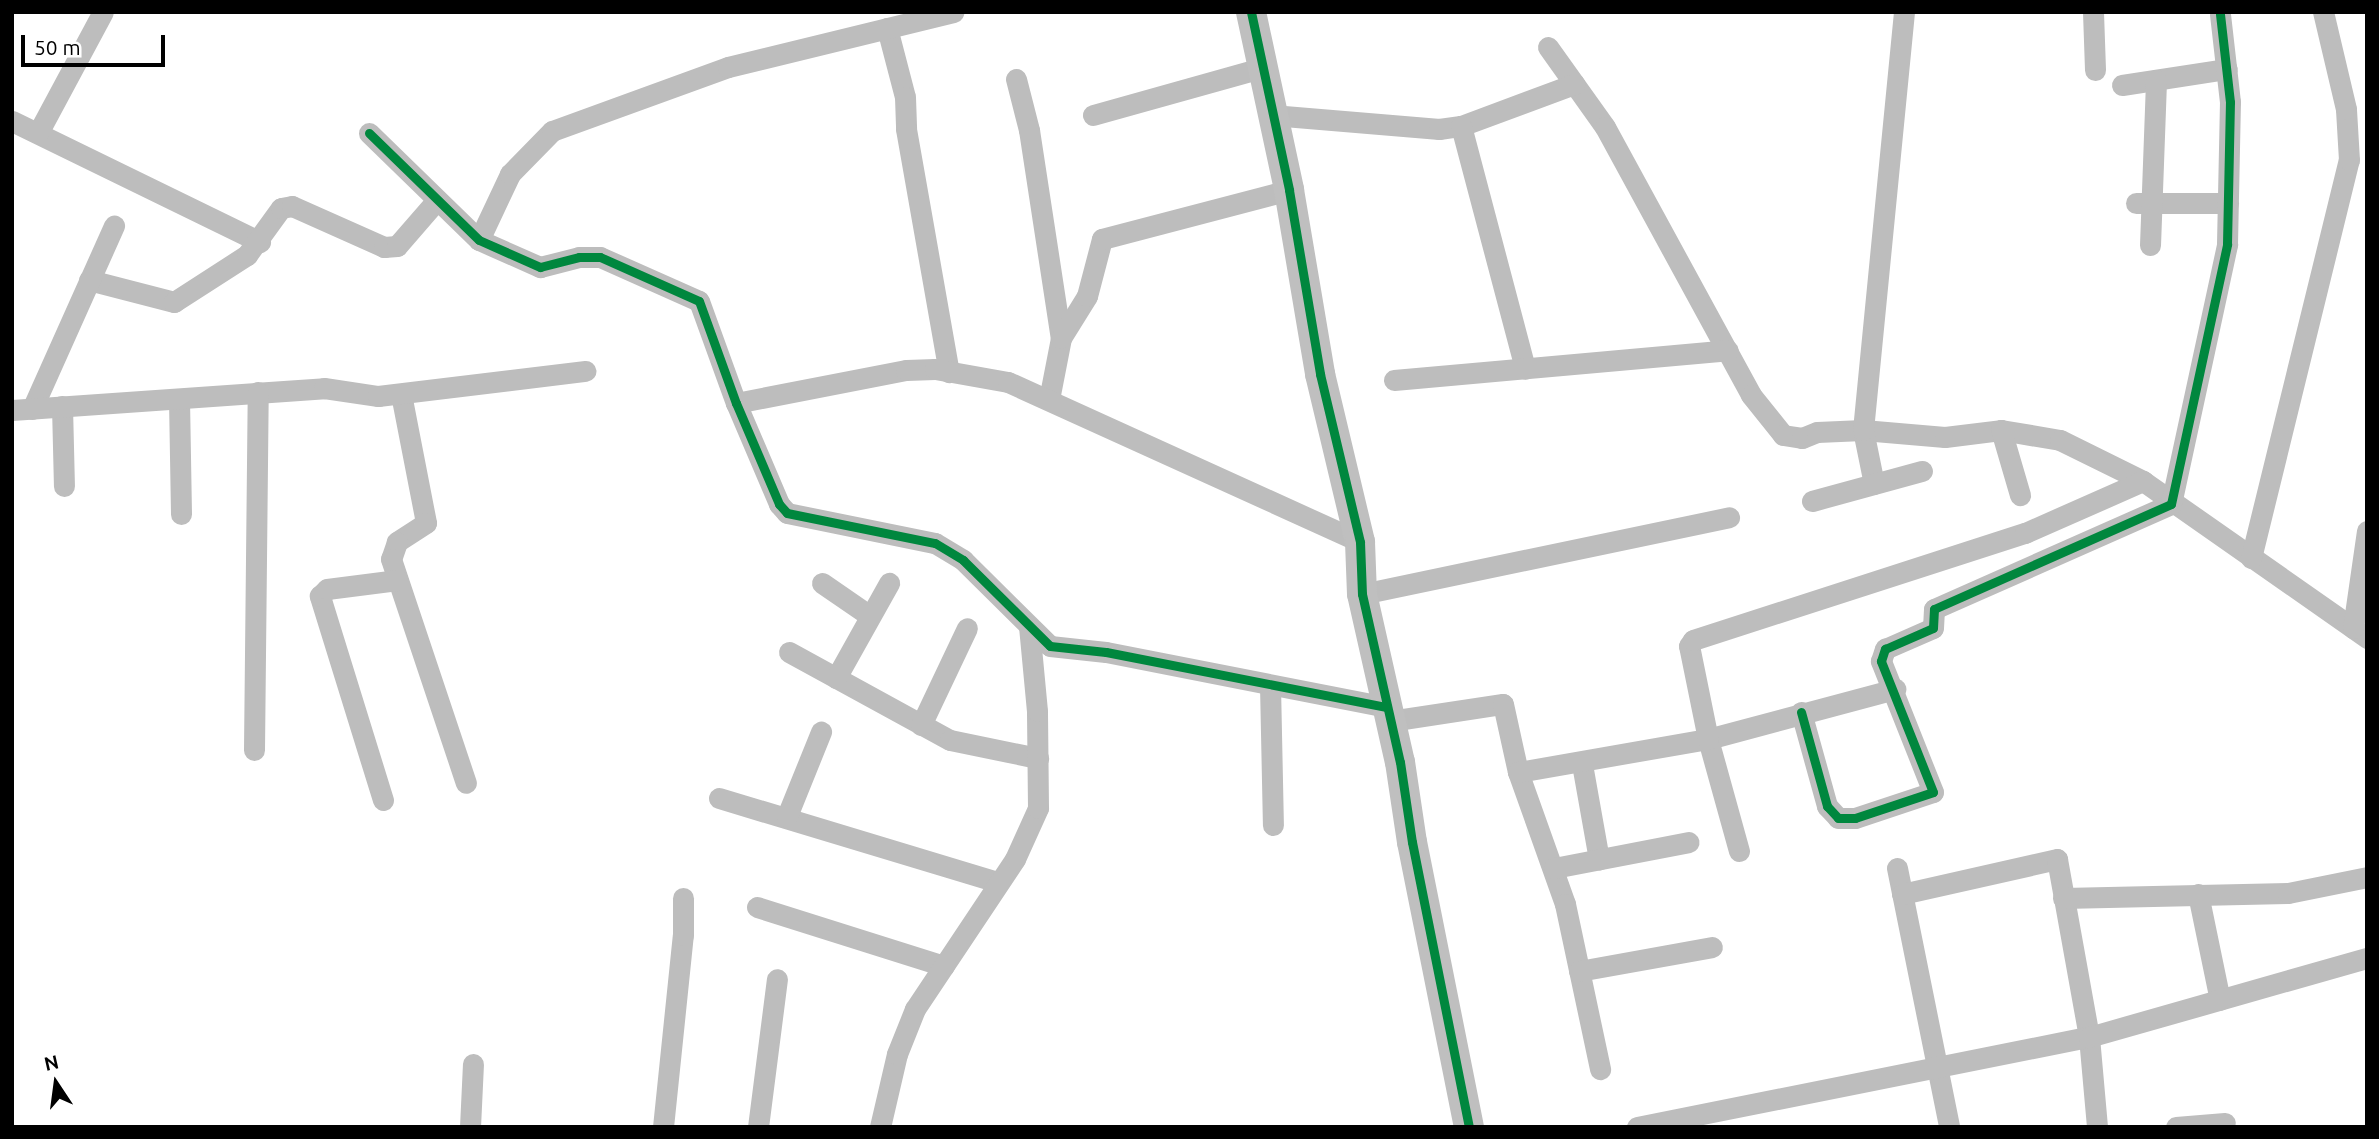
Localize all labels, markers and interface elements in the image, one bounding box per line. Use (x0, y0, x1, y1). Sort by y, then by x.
scale bar (24, 21, 168, 65)
text: 50 m (34, 35, 81, 59)
north arrow (21, 1048, 91, 1118)
text: N (42, 1050, 61, 1075)

